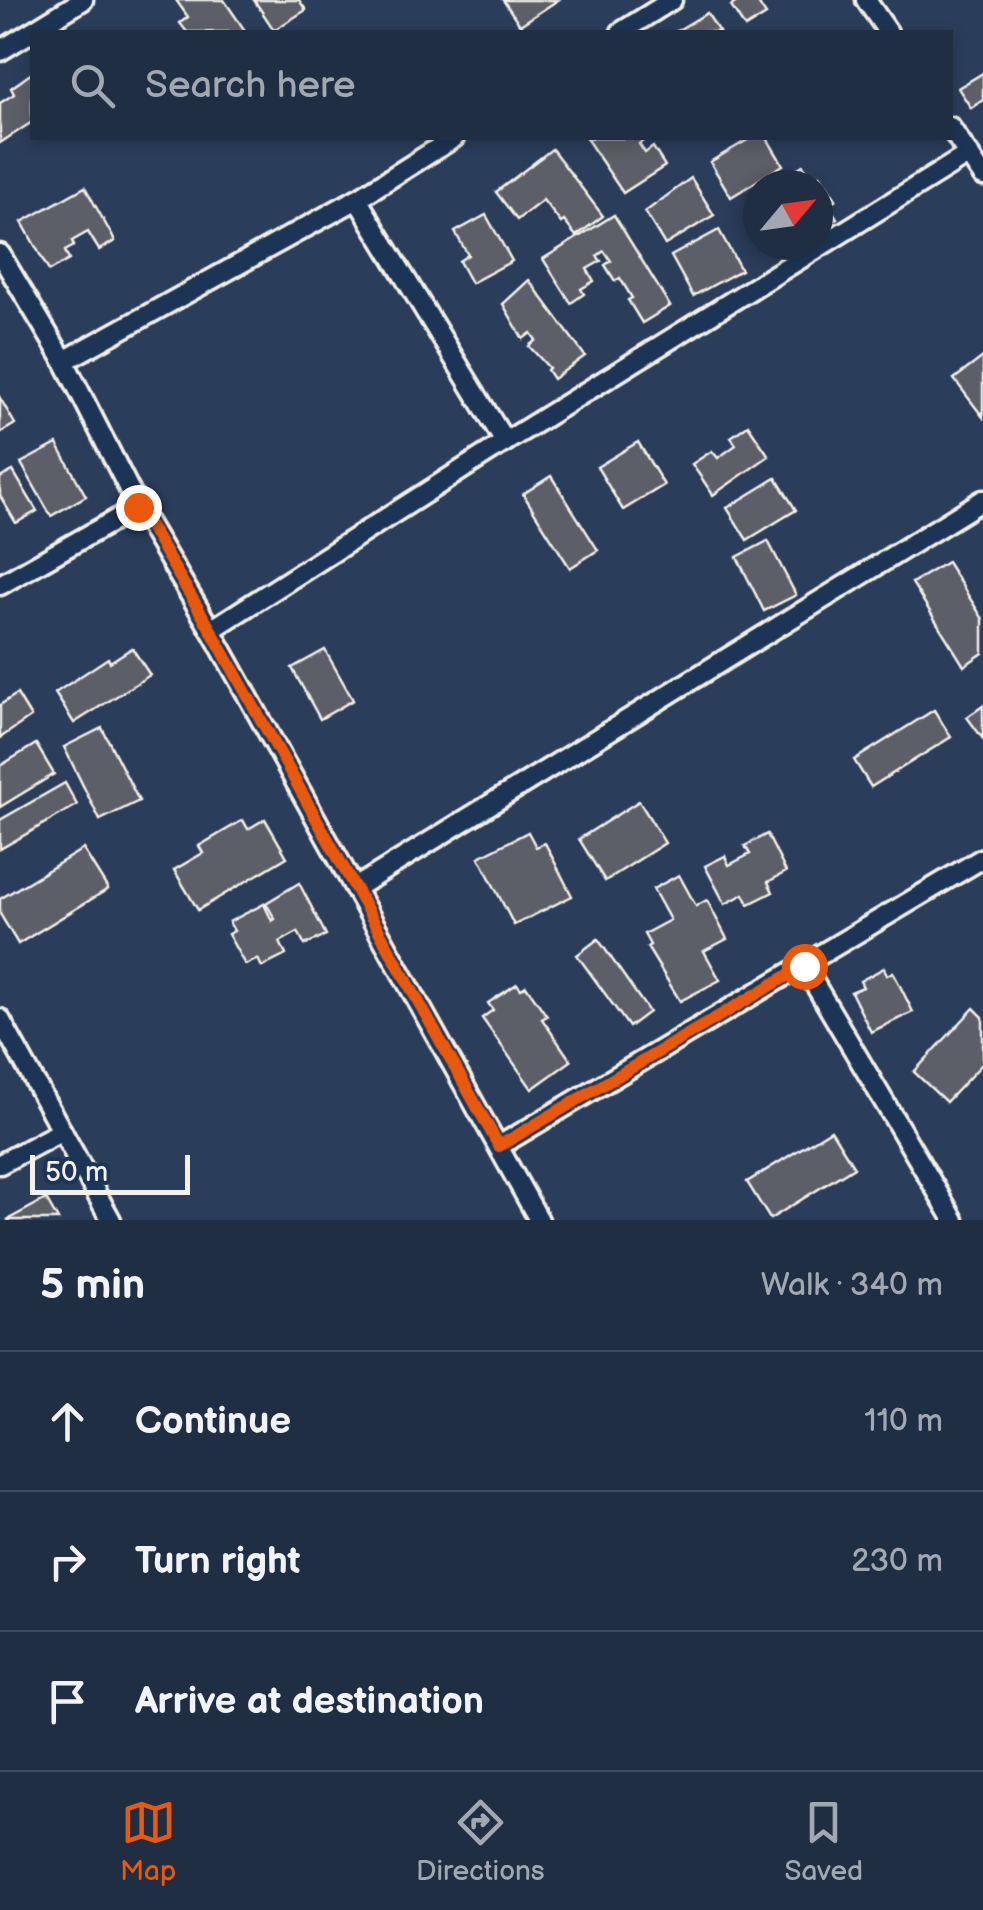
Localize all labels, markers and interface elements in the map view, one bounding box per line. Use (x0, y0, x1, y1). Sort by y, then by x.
search box (30, 30, 953, 140)
icon: search (65, 58, 120, 113)
text: Search here (145, 63, 356, 108)
north arrow (743, 170, 833, 260)
route end (116, 485, 162, 531)
route start (782, 944, 828, 990)
scale bar (30, 1150, 190, 1194)
text: 50 m (45, 1156, 108, 1189)
text: 5 min (40, 1260, 145, 1311)
text: Walk · 340 m (761, 1266, 943, 1305)
icon: ahead (40, 1394, 95, 1449)
text: Continue (135, 1399, 291, 1444)
text: 110 m (864, 1402, 943, 1441)
icon: right (40, 1534, 95, 1589)
text: Turn right (135, 1539, 300, 1584)
text: 230 m (851, 1542, 943, 1581)
icon: arrive (40, 1674, 95, 1729)
text: Arrive at destination (135, 1679, 484, 1724)
tab: Map (120, 1795, 176, 1888)
tab: Directions (416, 1795, 545, 1888)
tab: Saved (785, 1795, 863, 1888)

